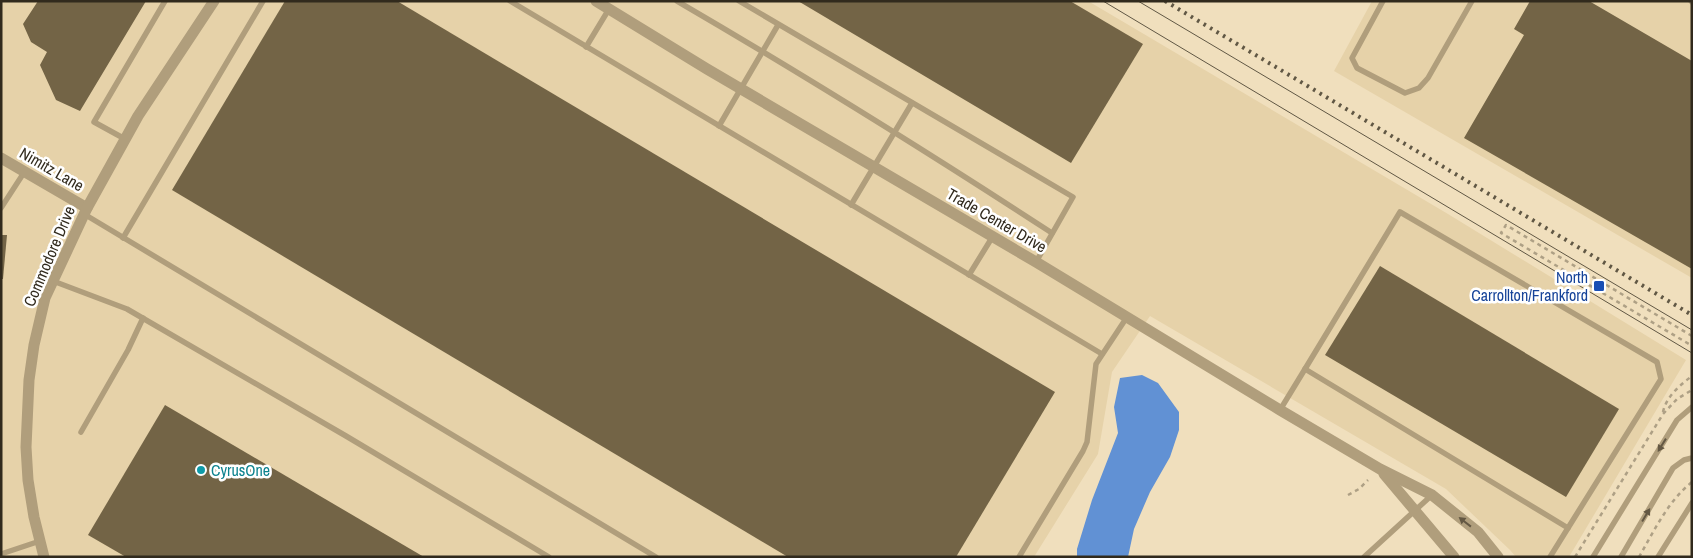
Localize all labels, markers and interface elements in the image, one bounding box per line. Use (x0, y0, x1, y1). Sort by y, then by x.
street label: Nimitz Lane (16, 142, 88, 196)
street label: Trade Center Drive (943, 183, 1051, 257)
street label: Commodore Drive (18, 202, 80, 310)
place label: North Carrollton/Frankford (1471, 266, 1588, 306)
marker: North Carrollton/Frankford (1592, 279, 1606, 293)
one-way arrow (1658, 438, 1667, 451)
place label: CyrusOne (211, 459, 270, 481)
marker: CyrusOne (195, 464, 207, 476)
one-way arrow (1642, 508, 1650, 522)
one-way arrow (1459, 516, 1472, 527)

